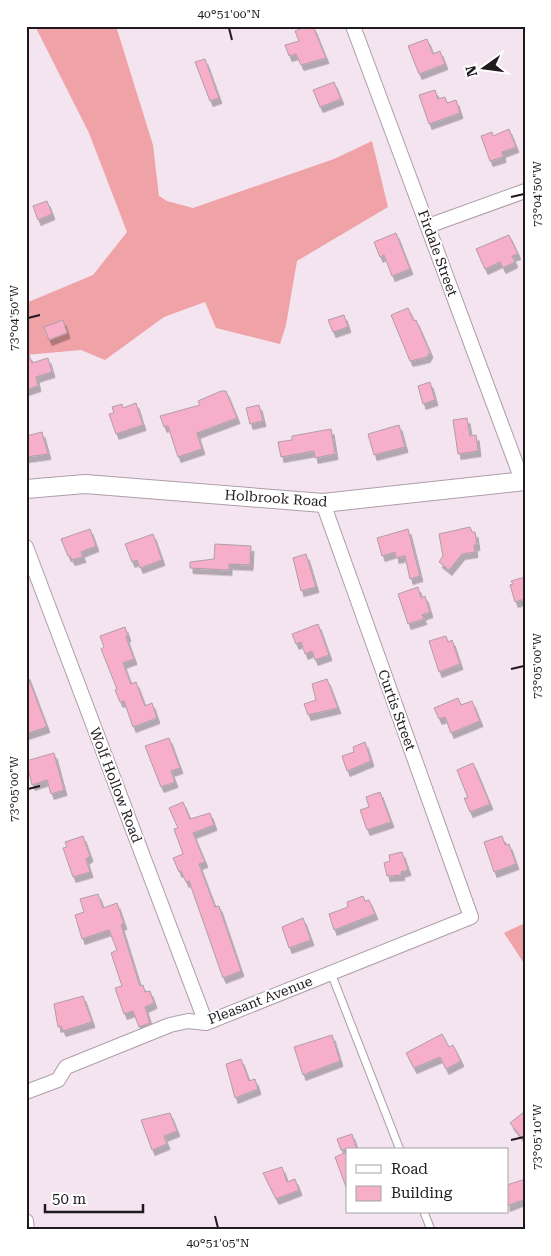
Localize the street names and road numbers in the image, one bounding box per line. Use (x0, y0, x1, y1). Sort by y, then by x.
street label: Firdale Street (415, 208, 461, 298)
street label: Holbrook Road (224, 486, 328, 510)
street label: Curtis Street (375, 667, 419, 753)
street label: Wolf Hollow Road (87, 725, 145, 845)
street label: Pleasant Avenue (206, 973, 315, 1027)

